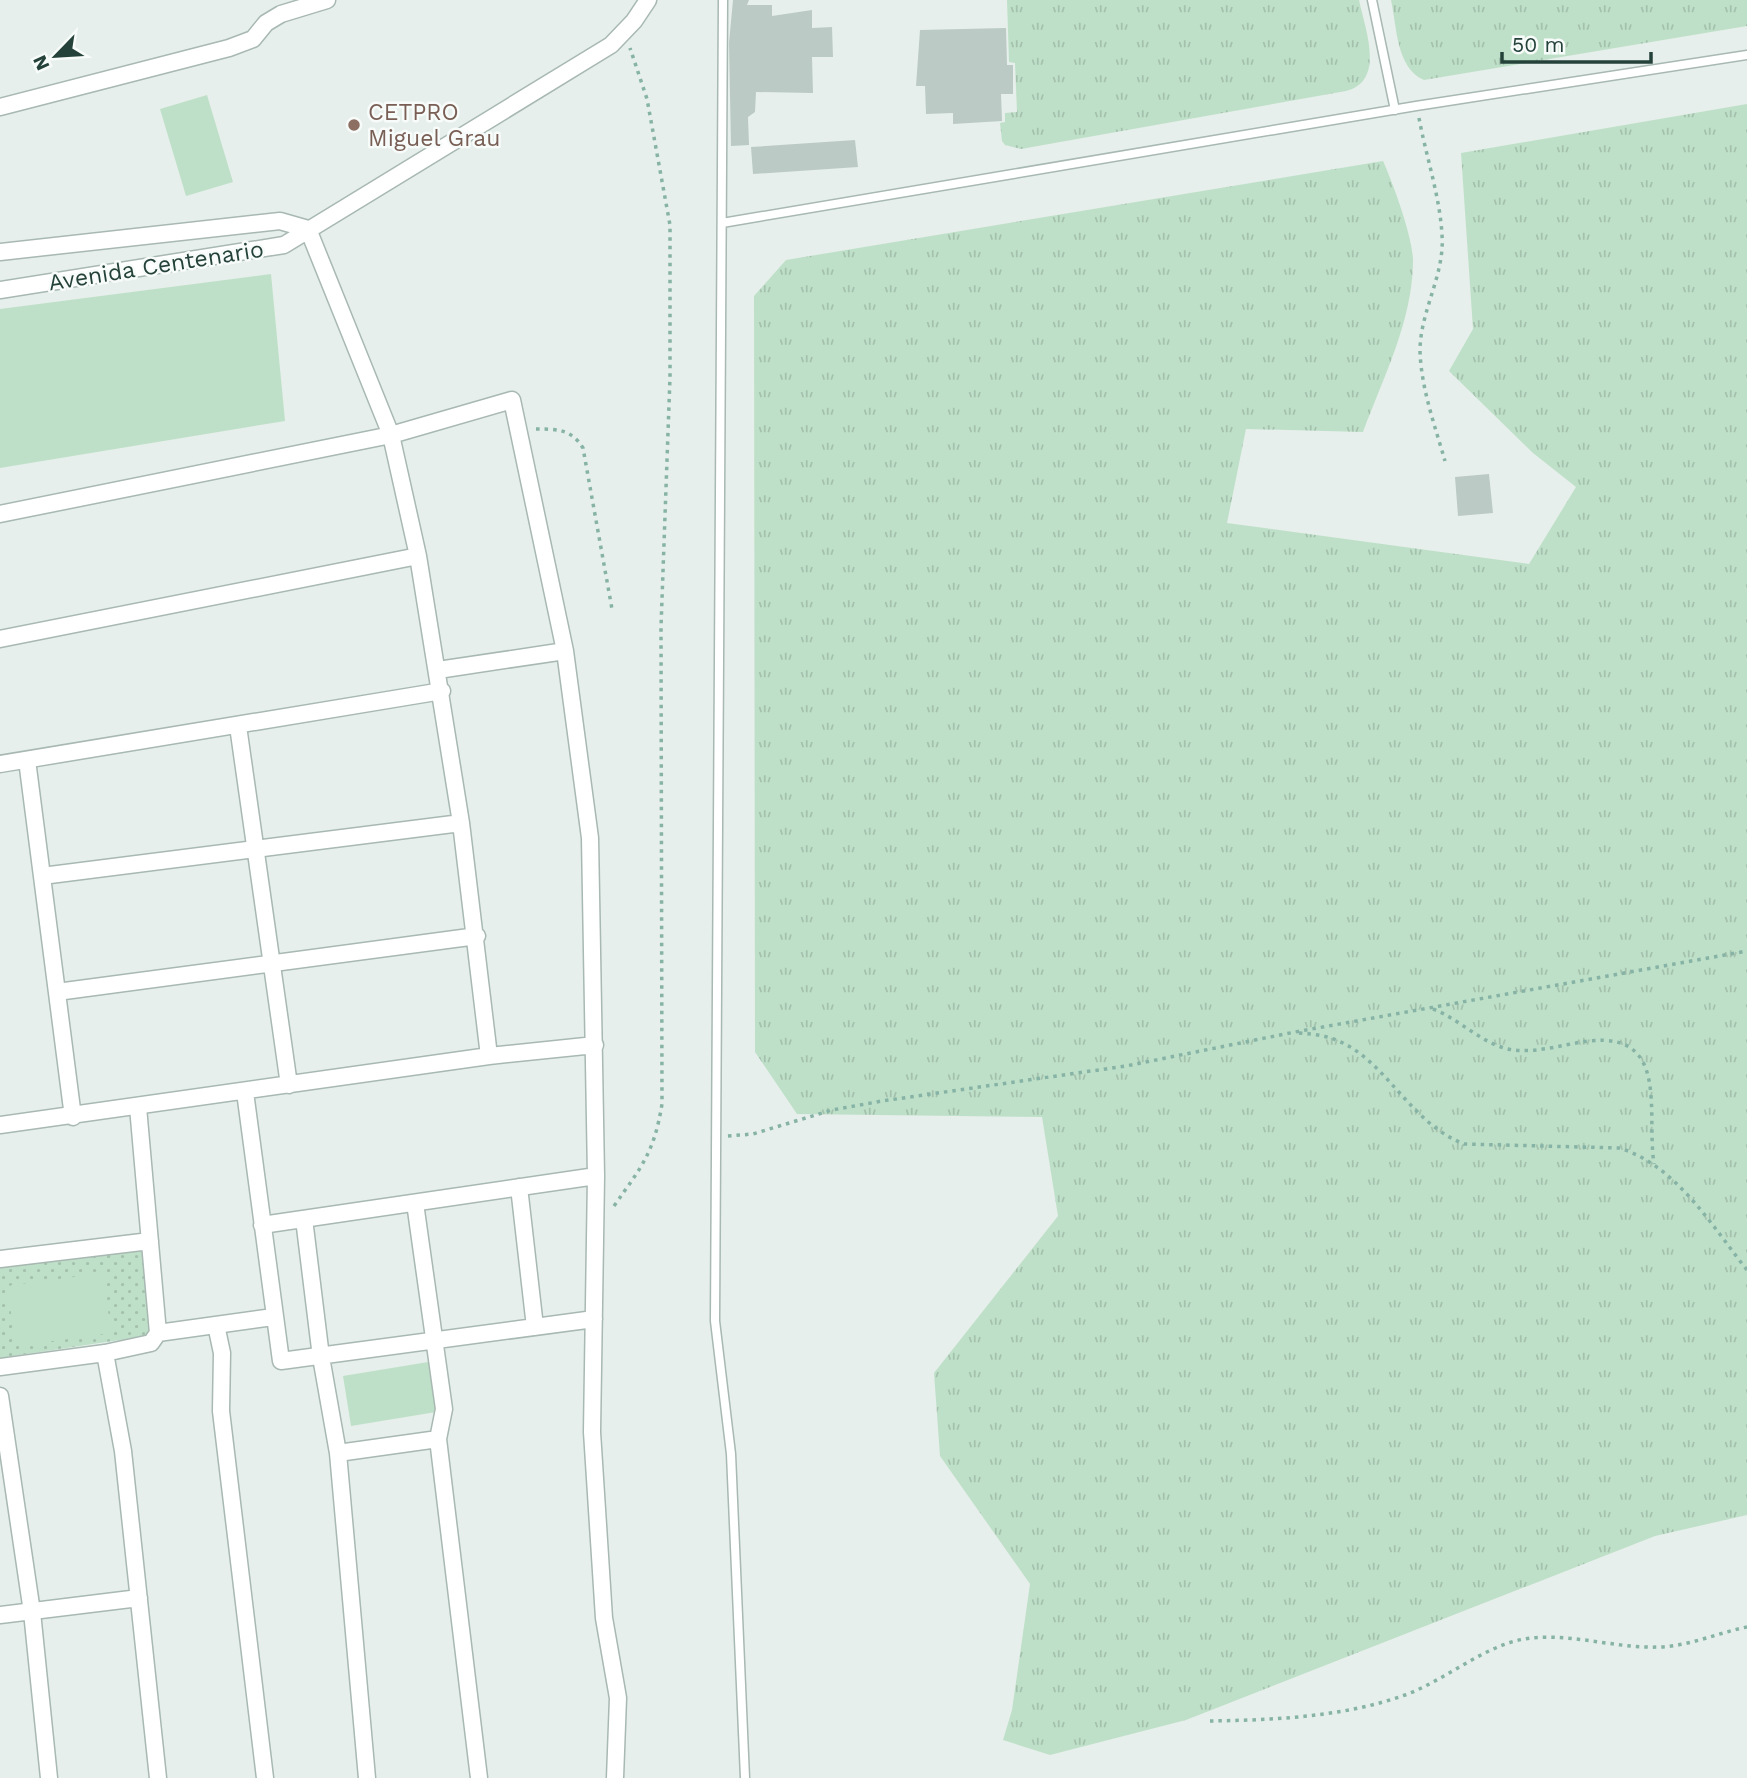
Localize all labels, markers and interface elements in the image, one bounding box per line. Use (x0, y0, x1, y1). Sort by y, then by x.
north arrow (21, 21, 91, 91)
scale bar (1502, 21, 1651, 65)
text: 50 m (1512, 32, 1564, 57)
text: N (28, 52, 54, 74)
place label: CETPRO Miguel Grau (368, 99, 500, 152)
marker: CETPRO Miguel Grau (346, 117, 362, 133)
street label: Avenida Centenario (47, 236, 265, 296)

